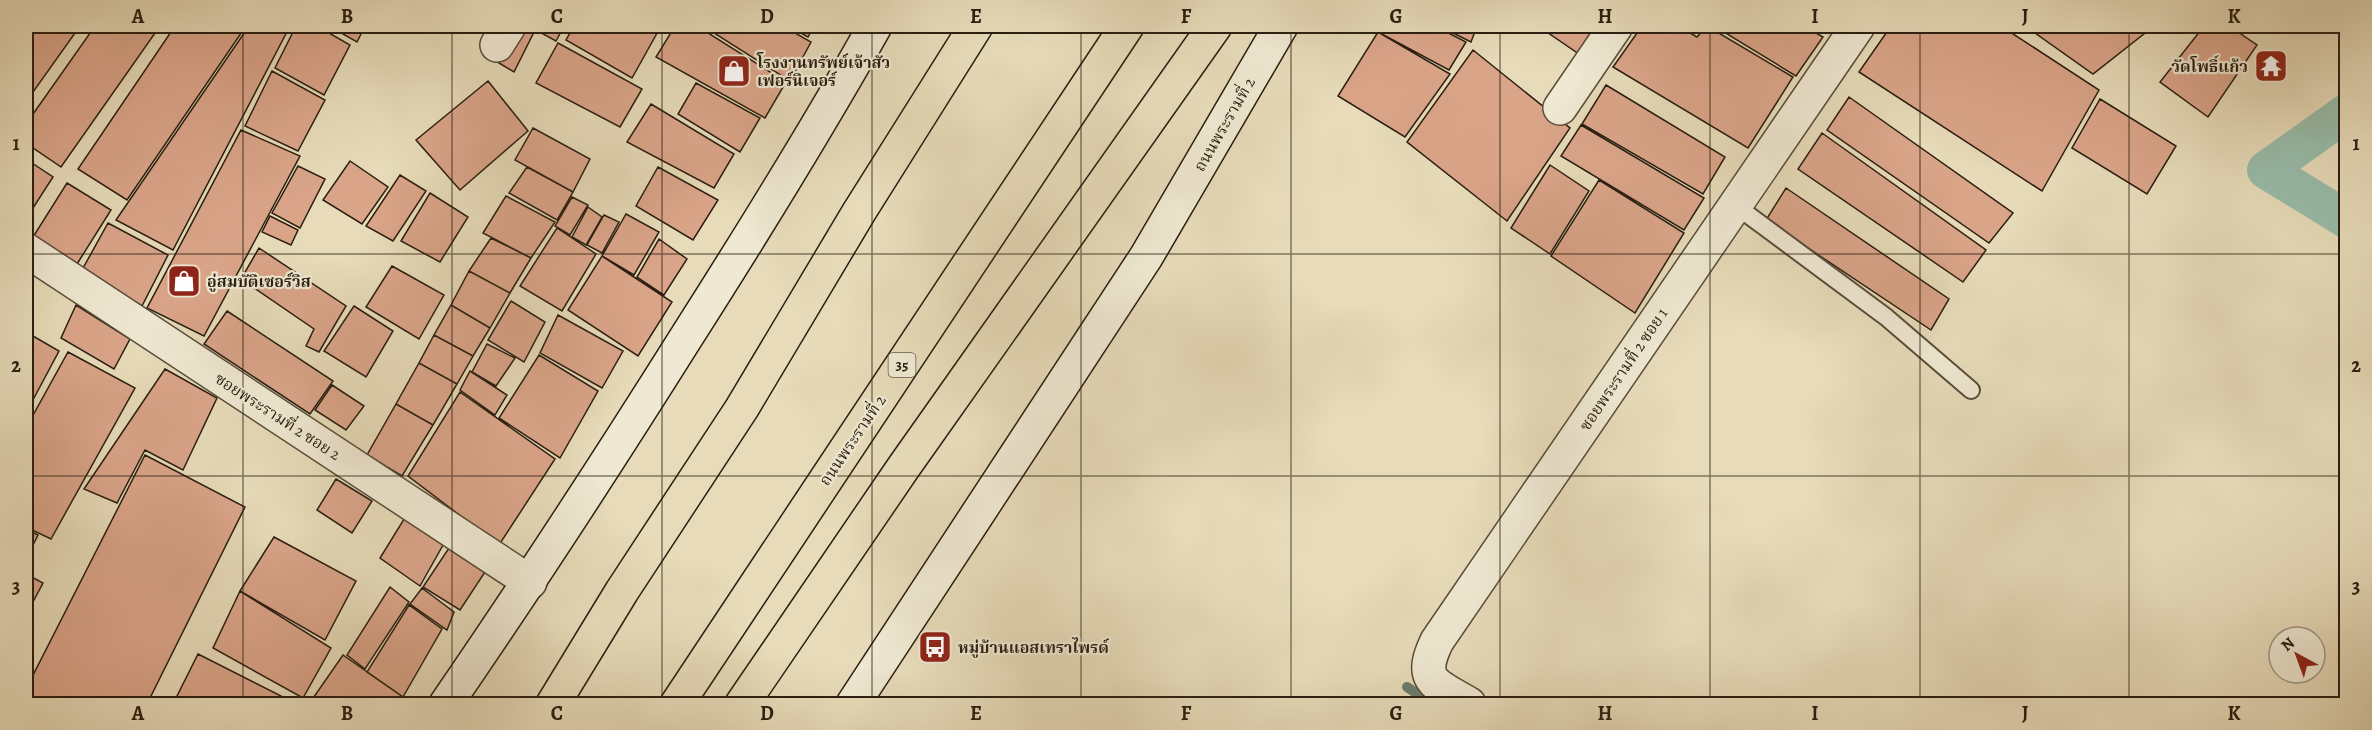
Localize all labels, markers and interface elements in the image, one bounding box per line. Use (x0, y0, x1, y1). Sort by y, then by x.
text: A (131, 3, 145, 30)
text: B (341, 3, 353, 30)
text: C (551, 3, 563, 30)
text: D (760, 3, 774, 30)
text: E (970, 3, 982, 30)
text: F (1181, 3, 1192, 30)
text: G (1389, 3, 1403, 30)
text: H (1598, 3, 1613, 30)
text: I (1811, 3, 1819, 30)
text: J (2022, 3, 2029, 30)
text: K (2227, 3, 2241, 30)
temple icon: วัดโพธิ์แก้ว (2253, 48, 2289, 84)
place label: โรงงานทรัพย์เจ้าสัว เฟอร์นิเจอร์ (756, 52, 890, 92)
shop icon: โรงงานทรัพย์เจ้าสัว เฟอร์นิเจอร์ (716, 53, 752, 89)
place label: วัดโพธิ์แก้ว (2171, 55, 2248, 78)
street label: ถนนพระรามที่ 2 (1188, 72, 1261, 176)
text: 1 (12, 130, 20, 157)
text: 1 (2352, 130, 2360, 157)
shop icon: อู่สมบัติเซอร์วิส (166, 263, 202, 299)
place label: อู่สมบัติเซอร์วิส (207, 271, 311, 293)
street label: ซอยพระรามที่ 2 ซอย 1 (1574, 303, 1673, 435)
text: 2 (11, 352, 21, 379)
text: 2 (2351, 352, 2361, 379)
road number: 35 (888, 353, 916, 377)
street label: ซอยพระรามที่ 2 ซอย 2 (210, 367, 345, 466)
street label: ถนนพระรามที่ 2 (813, 390, 892, 490)
text: 3 (12, 573, 20, 600)
text: 3 (2352, 573, 2360, 600)
north arrow (2267, 625, 2327, 685)
bus stop icon: หมู่บ้านแอสเทราไพรด์ (917, 629, 953, 665)
text: N (2276, 632, 2300, 657)
place label: หมู่บ้านแอสเทราไพรด์ (958, 637, 1110, 659)
text: A (131, 700, 145, 727)
text: B (341, 700, 353, 727)
text: C (551, 700, 563, 727)
text: D (760, 700, 774, 727)
text: E (970, 700, 982, 727)
text: F (1181, 700, 1192, 727)
text: G (1389, 700, 1403, 727)
text: H (1598, 700, 1613, 727)
text: I (1811, 700, 1819, 727)
text: J (2022, 700, 2029, 727)
text: K (2227, 700, 2241, 727)

